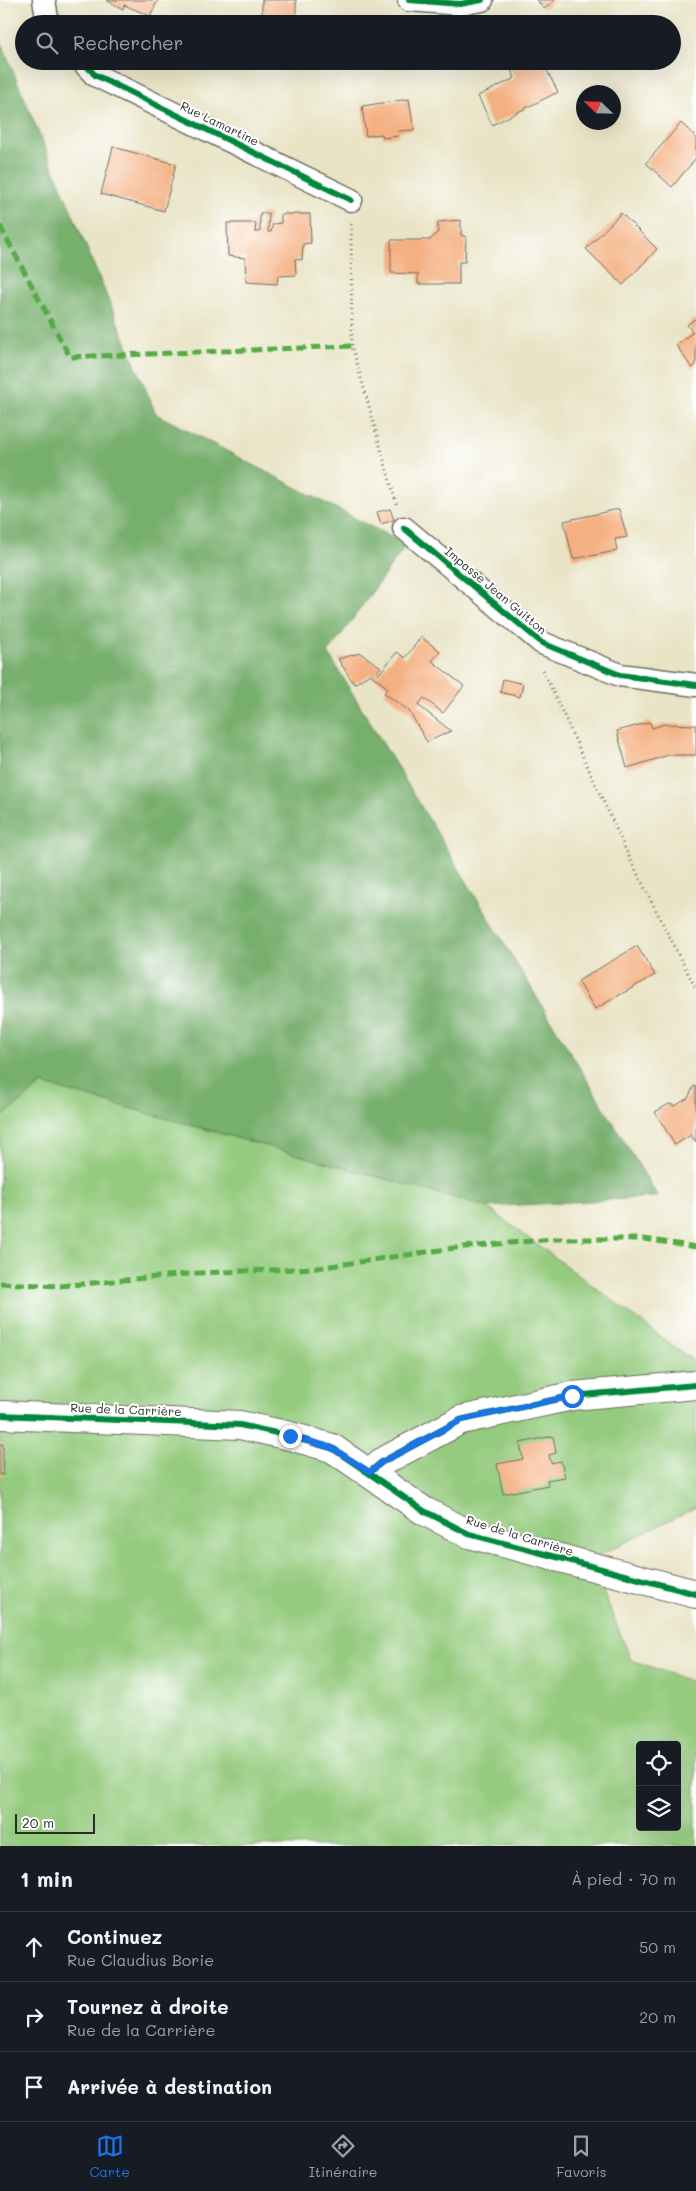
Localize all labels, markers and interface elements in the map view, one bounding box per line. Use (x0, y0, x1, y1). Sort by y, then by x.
search box (15, 15, 681, 70)
icon: search (33, 29, 61, 57)
text: Rechercher (73, 30, 183, 55)
north arrow (576, 85, 621, 130)
street label: Rue Lamartine (178, 97, 262, 149)
street label: Impasse Jean Guitton (442, 543, 550, 637)
route start (561, 1385, 584, 1408)
street label: Rue de la Carrière (70, 1399, 182, 1419)
route end (279, 1425, 302, 1448)
street label: Rue de la Carrière (464, 1511, 576, 1559)
map controls (636, 1741, 681, 1831)
button: locate (636, 1741, 681, 1786)
button: layers (636, 1786, 681, 1831)
scale bar (15, 1811, 95, 1834)
text: 20 m (22, 1813, 54, 1832)
text: 1 min (20, 1865, 73, 1892)
text: À pied · 70 m (571, 1868, 676, 1889)
text: Continuez (67, 1924, 162, 1949)
icon: ahead (20, 1933, 48, 1961)
text: 50 m (639, 1936, 676, 1957)
text: Rue Claudius Borie (67, 1949, 214, 1970)
text: Tournez à droite (67, 1994, 229, 2019)
icon: right (20, 2003, 48, 2031)
text: 20 m (639, 2006, 676, 2027)
text: Rue de la Carrière (67, 2019, 216, 2040)
icon: arrive (20, 2073, 48, 2101)
text: Arrivée à destination (67, 2074, 272, 2099)
tab: Carte (89, 2132, 130, 2181)
tab: Itinéraire (309, 2132, 377, 2181)
tab: Favoris (556, 2132, 607, 2181)

